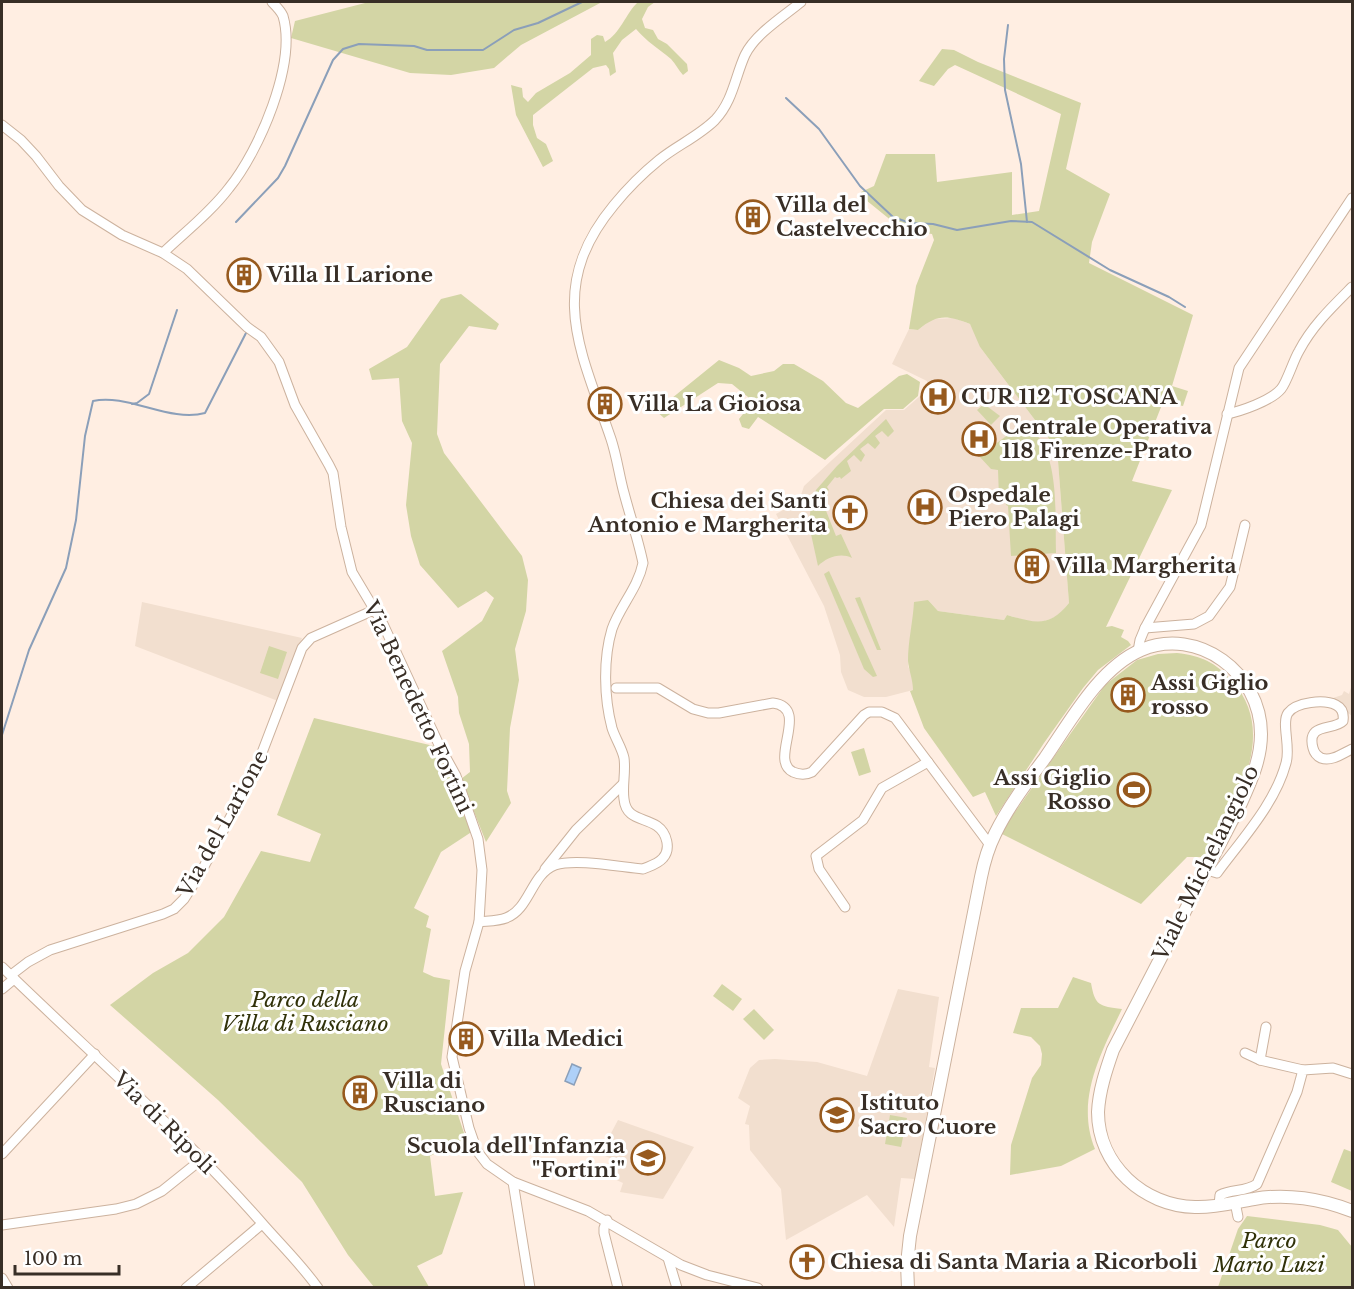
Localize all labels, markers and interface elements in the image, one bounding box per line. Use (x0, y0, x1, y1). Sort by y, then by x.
place label: Villa del Castelvecchio (775, 192, 928, 242)
building icon: Villa del Castelvecchio (735, 199, 771, 235)
building icon: Villa Il Larione (226, 257, 262, 293)
place label: Villa Il Larione (266, 262, 433, 288)
hospital icon: CUR 112 TOSCANA (920, 379, 956, 415)
place label: CUR 112 TOSCANA (961, 384, 1178, 410)
building icon: Villa La Gioiosa (587, 386, 623, 422)
place label: Villa La Gioiosa (627, 391, 801, 417)
place label: Centrale Operativa 118 Firenze-Prato (1002, 414, 1212, 464)
hospital icon: Centrale Operativa 118 Firenze-Prato (961, 421, 997, 457)
place label: Ospedale Piero Palagi (948, 482, 1080, 532)
place label: Chiesa dei Santi Antonio e Margherita (587, 488, 827, 538)
hospital icon: Ospedale Piero Palagi (907, 489, 943, 525)
church icon: Chiesa dei Santi Antonio e Margherita (832, 495, 868, 531)
building icon: Villa Margherita (1014, 548, 1050, 584)
place label: Villa Margherita (1054, 553, 1236, 579)
street label: Via Benedetto Fortini (357, 596, 479, 817)
place label: Assi Giglio rosso (1150, 670, 1269, 720)
building icon: Assi Giglio rosso (1110, 677, 1146, 713)
street label: Via del Larione (171, 746, 274, 903)
street label: Viale Michelangiolo (1147, 761, 1265, 966)
place label: Assi Giglio Rosso (993, 765, 1111, 815)
sports icon: Assi Giglio Rosso (1116, 772, 1152, 808)
park label: Parco della Villa di Rusciano (222, 987, 388, 1037)
building icon: Villa Medici (448, 1021, 484, 1057)
place label: Villa Medici (488, 1026, 624, 1052)
street label: Via di Ripoli (107, 1066, 221, 1180)
place label: Villa di Rusciano (382, 1068, 485, 1118)
building icon: Villa di Rusciano (342, 1075, 378, 1111)
place label: Istituto Sacro Cuore (860, 1090, 996, 1140)
school or university icon: Istituto Sacro Cuore (819, 1097, 855, 1133)
place label: Scuola dell'Infanzia "Fortini" (407, 1133, 625, 1183)
school or university icon: Scuola dell'Infanzia "Fortini" (630, 1140, 666, 1176)
park label: Parco Mario Luzi (1212, 1228, 1325, 1278)
scale bar (15, 1238, 118, 1276)
church icon: Chiesa di Santa Maria a Ricorboli (789, 1244, 825, 1280)
text: 100 m (24, 1248, 82, 1270)
place label: Chiesa di Santa Maria a Ricorboli (830, 1249, 1198, 1275)

